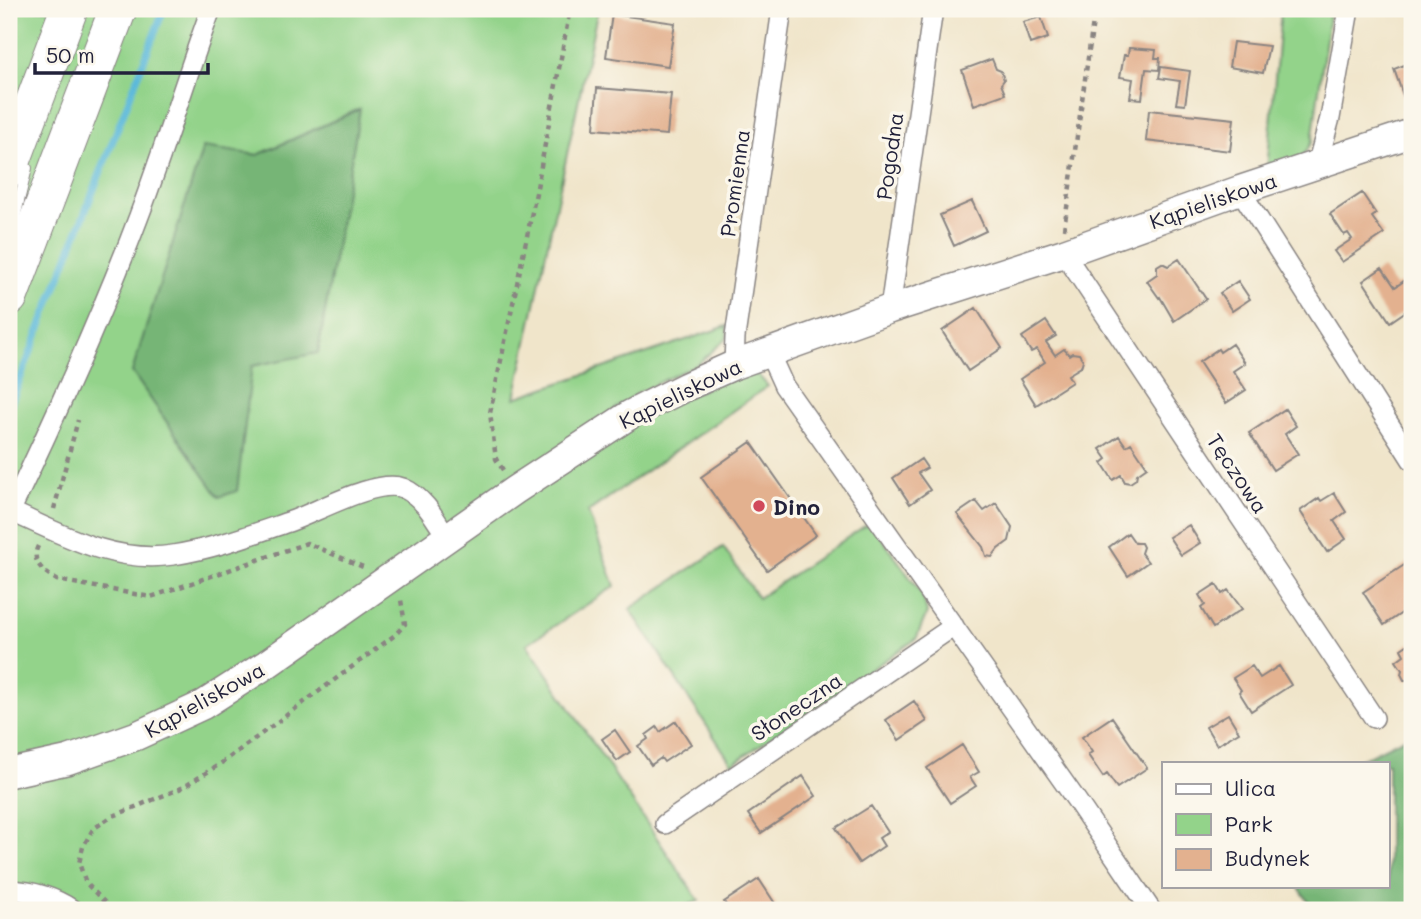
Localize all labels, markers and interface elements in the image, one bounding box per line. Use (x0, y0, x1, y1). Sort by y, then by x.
scale bar (35, 32, 208, 76)
text: 50 m (46, 41, 95, 68)
street label: Pogodna (870, 111, 908, 201)
street label: Promienna (713, 127, 755, 239)
street label: Kąpieliskowa (1146, 166, 1280, 234)
street label: Kąpieliskowa (614, 352, 746, 434)
street label: Tęczowa (1201, 428, 1275, 518)
place label: Dino (773, 493, 820, 520)
marker: Dino (751, 498, 767, 514)
street label: Kąpieliskowa (139, 655, 269, 743)
street label: Słoneczna (745, 666, 847, 746)
legend (1162, 762, 1390, 888)
text: Ulica (1225, 774, 1276, 801)
text: Park (1225, 810, 1273, 837)
text: Budynek (1225, 844, 1310, 871)

